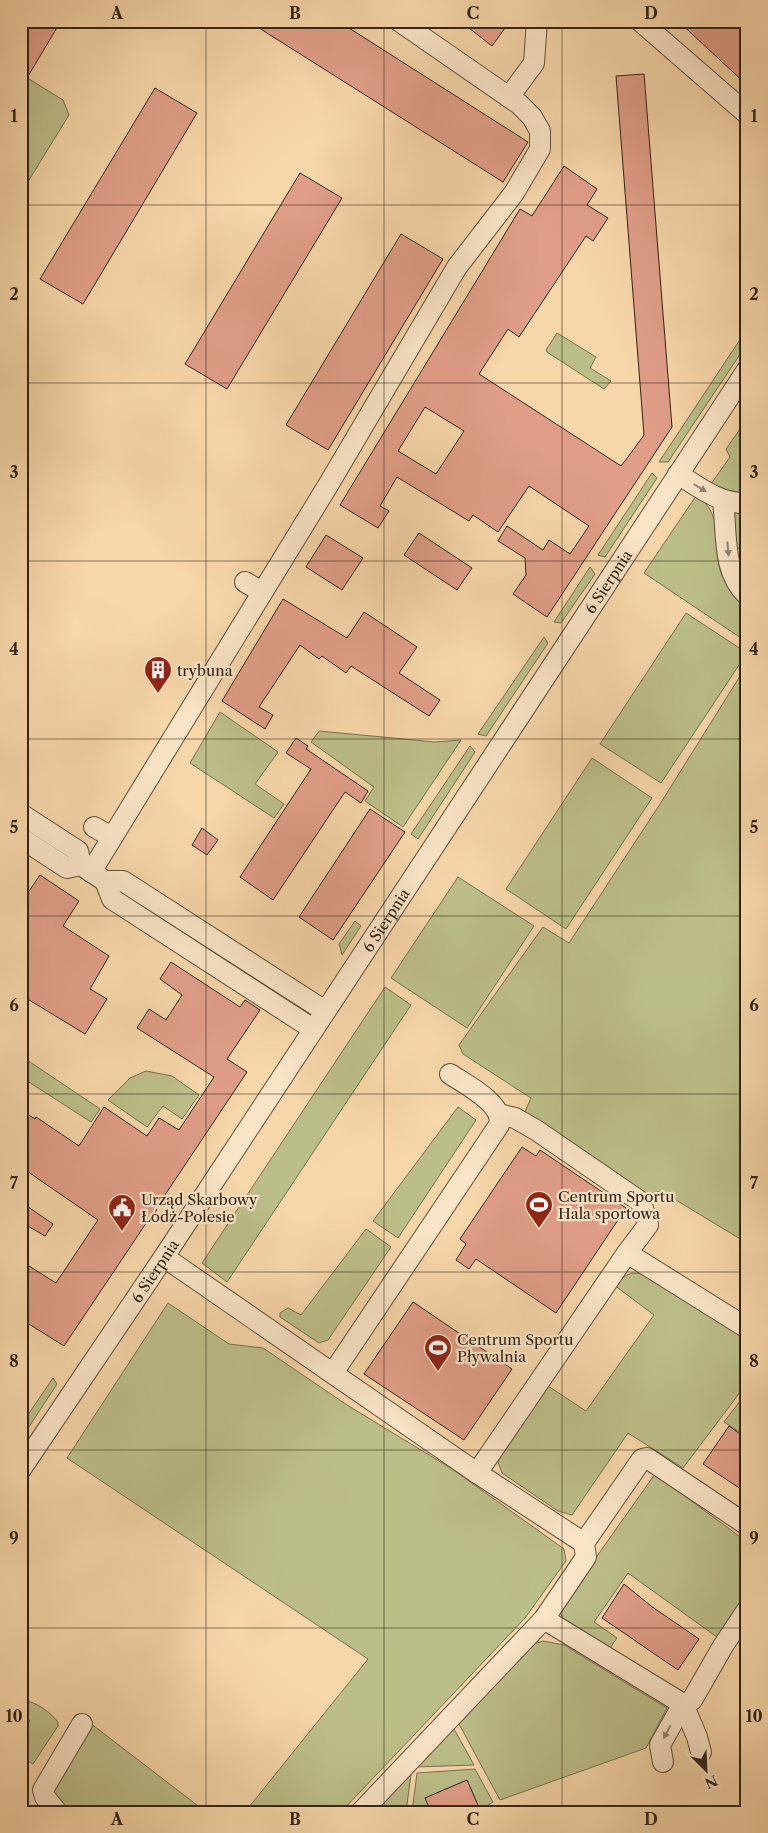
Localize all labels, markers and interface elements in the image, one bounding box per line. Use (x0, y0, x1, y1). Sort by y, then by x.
text: A (110, 3, 124, 23)
text: B (289, 3, 301, 23)
text: C (467, 3, 479, 23)
text: D (644, 3, 658, 23)
text: 1 (10, 106, 18, 126)
text: 1 (750, 106, 758, 126)
text: 2 (9, 284, 19, 304)
text: 2 (749, 284, 759, 304)
text: 3 (9, 462, 19, 482)
text: 3 (749, 462, 759, 482)
one-way arrow (693, 483, 706, 493)
one-way arrow (724, 542, 732, 558)
street label: 6 Sierpnia (580, 546, 636, 617)
text: 4 (9, 639, 19, 659)
text: 4 (749, 639, 759, 659)
building icon: trybuna (143, 655, 173, 694)
place label: trybuna (177, 661, 233, 680)
text: 5 (10, 817, 19, 837)
text: 5 (750, 817, 759, 837)
street label: 6 Sierpnia (358, 885, 413, 955)
text: 6 (9, 995, 19, 1015)
text: 6 (749, 995, 759, 1015)
text: 7 (10, 1173, 19, 1193)
text: 7 (750, 1173, 759, 1193)
place label: Centrum Sportu Hala sportowa (558, 1187, 674, 1223)
place label: Urząd Skarbowy Łódż-Polesie (141, 1190, 258, 1226)
sports icon: Centrum Sportu Hala sportowa (524, 1190, 554, 1229)
public building icon: Urząd Skarbowy Łódż-Polesie (107, 1193, 137, 1232)
street label: 6 Sierpnia (127, 1236, 183, 1306)
place label: Centrum Sportu Pływalnia (457, 1330, 573, 1366)
sports icon: Centrum Sportu Pływalnia (423, 1333, 453, 1372)
text: 8 (9, 1351, 19, 1371)
text: 8 (749, 1351, 759, 1371)
text: 9 (9, 1528, 19, 1548)
text: 9 (749, 1528, 759, 1548)
text: 10 (5, 1706, 23, 1726)
text: 10 (745, 1706, 763, 1726)
one-way arrow (663, 1725, 672, 1739)
north arrow (680, 1746, 730, 1796)
text: N (702, 1771, 721, 1793)
text: A (110, 1809, 124, 1829)
text: B (289, 1809, 301, 1829)
text: C (467, 1809, 479, 1829)
text: D (644, 1809, 658, 1829)

